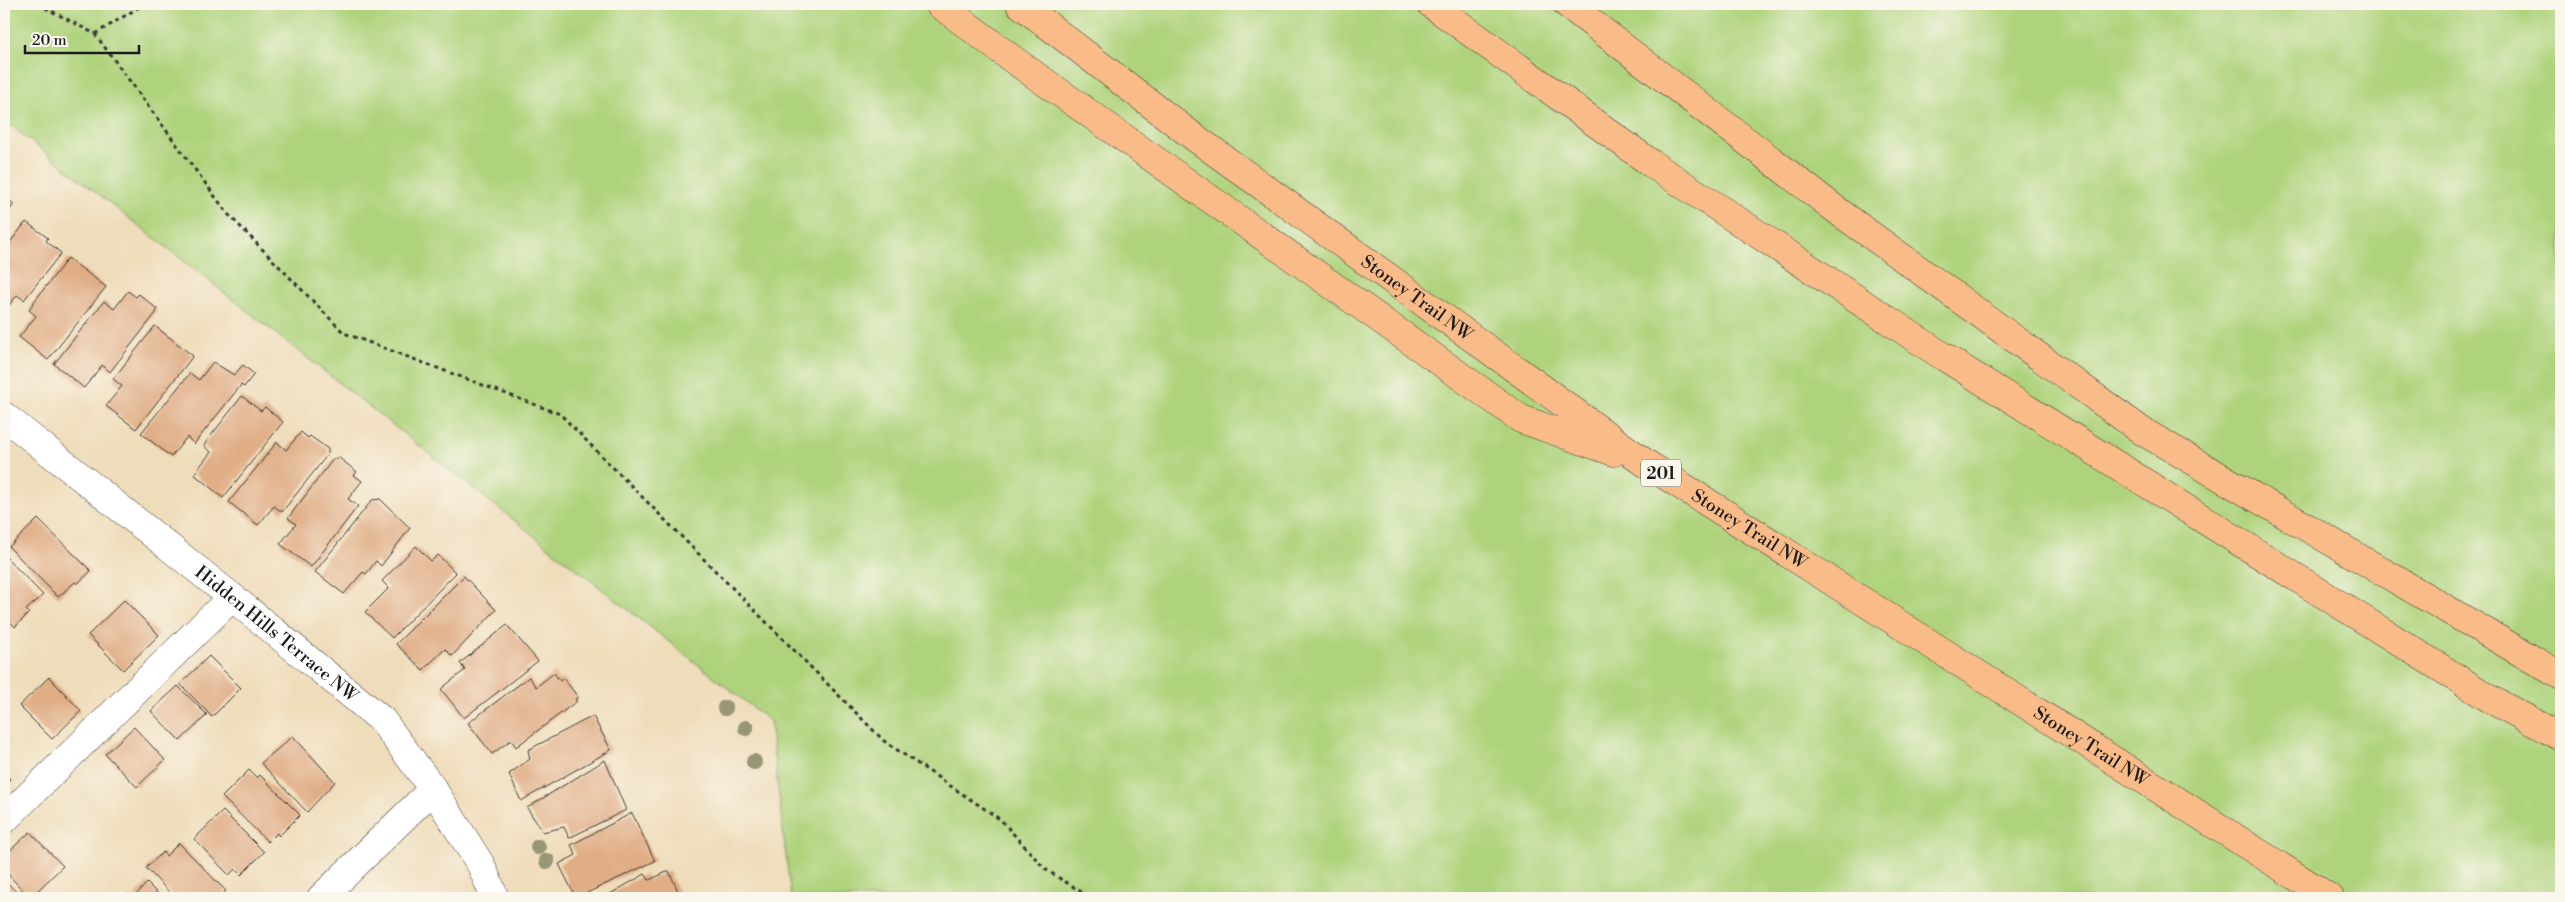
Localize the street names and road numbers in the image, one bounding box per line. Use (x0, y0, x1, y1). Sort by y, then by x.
street label: Stoney Trail NW (1356, 250, 1478, 347)
road number: 201 (1641, 459, 1681, 486)
street label: Stoney Trail NW (1687, 484, 1812, 575)
street label: Hidden Hills Terrace NW (190, 561, 363, 708)
street label: Stoney Trail NW (2029, 701, 2154, 792)

